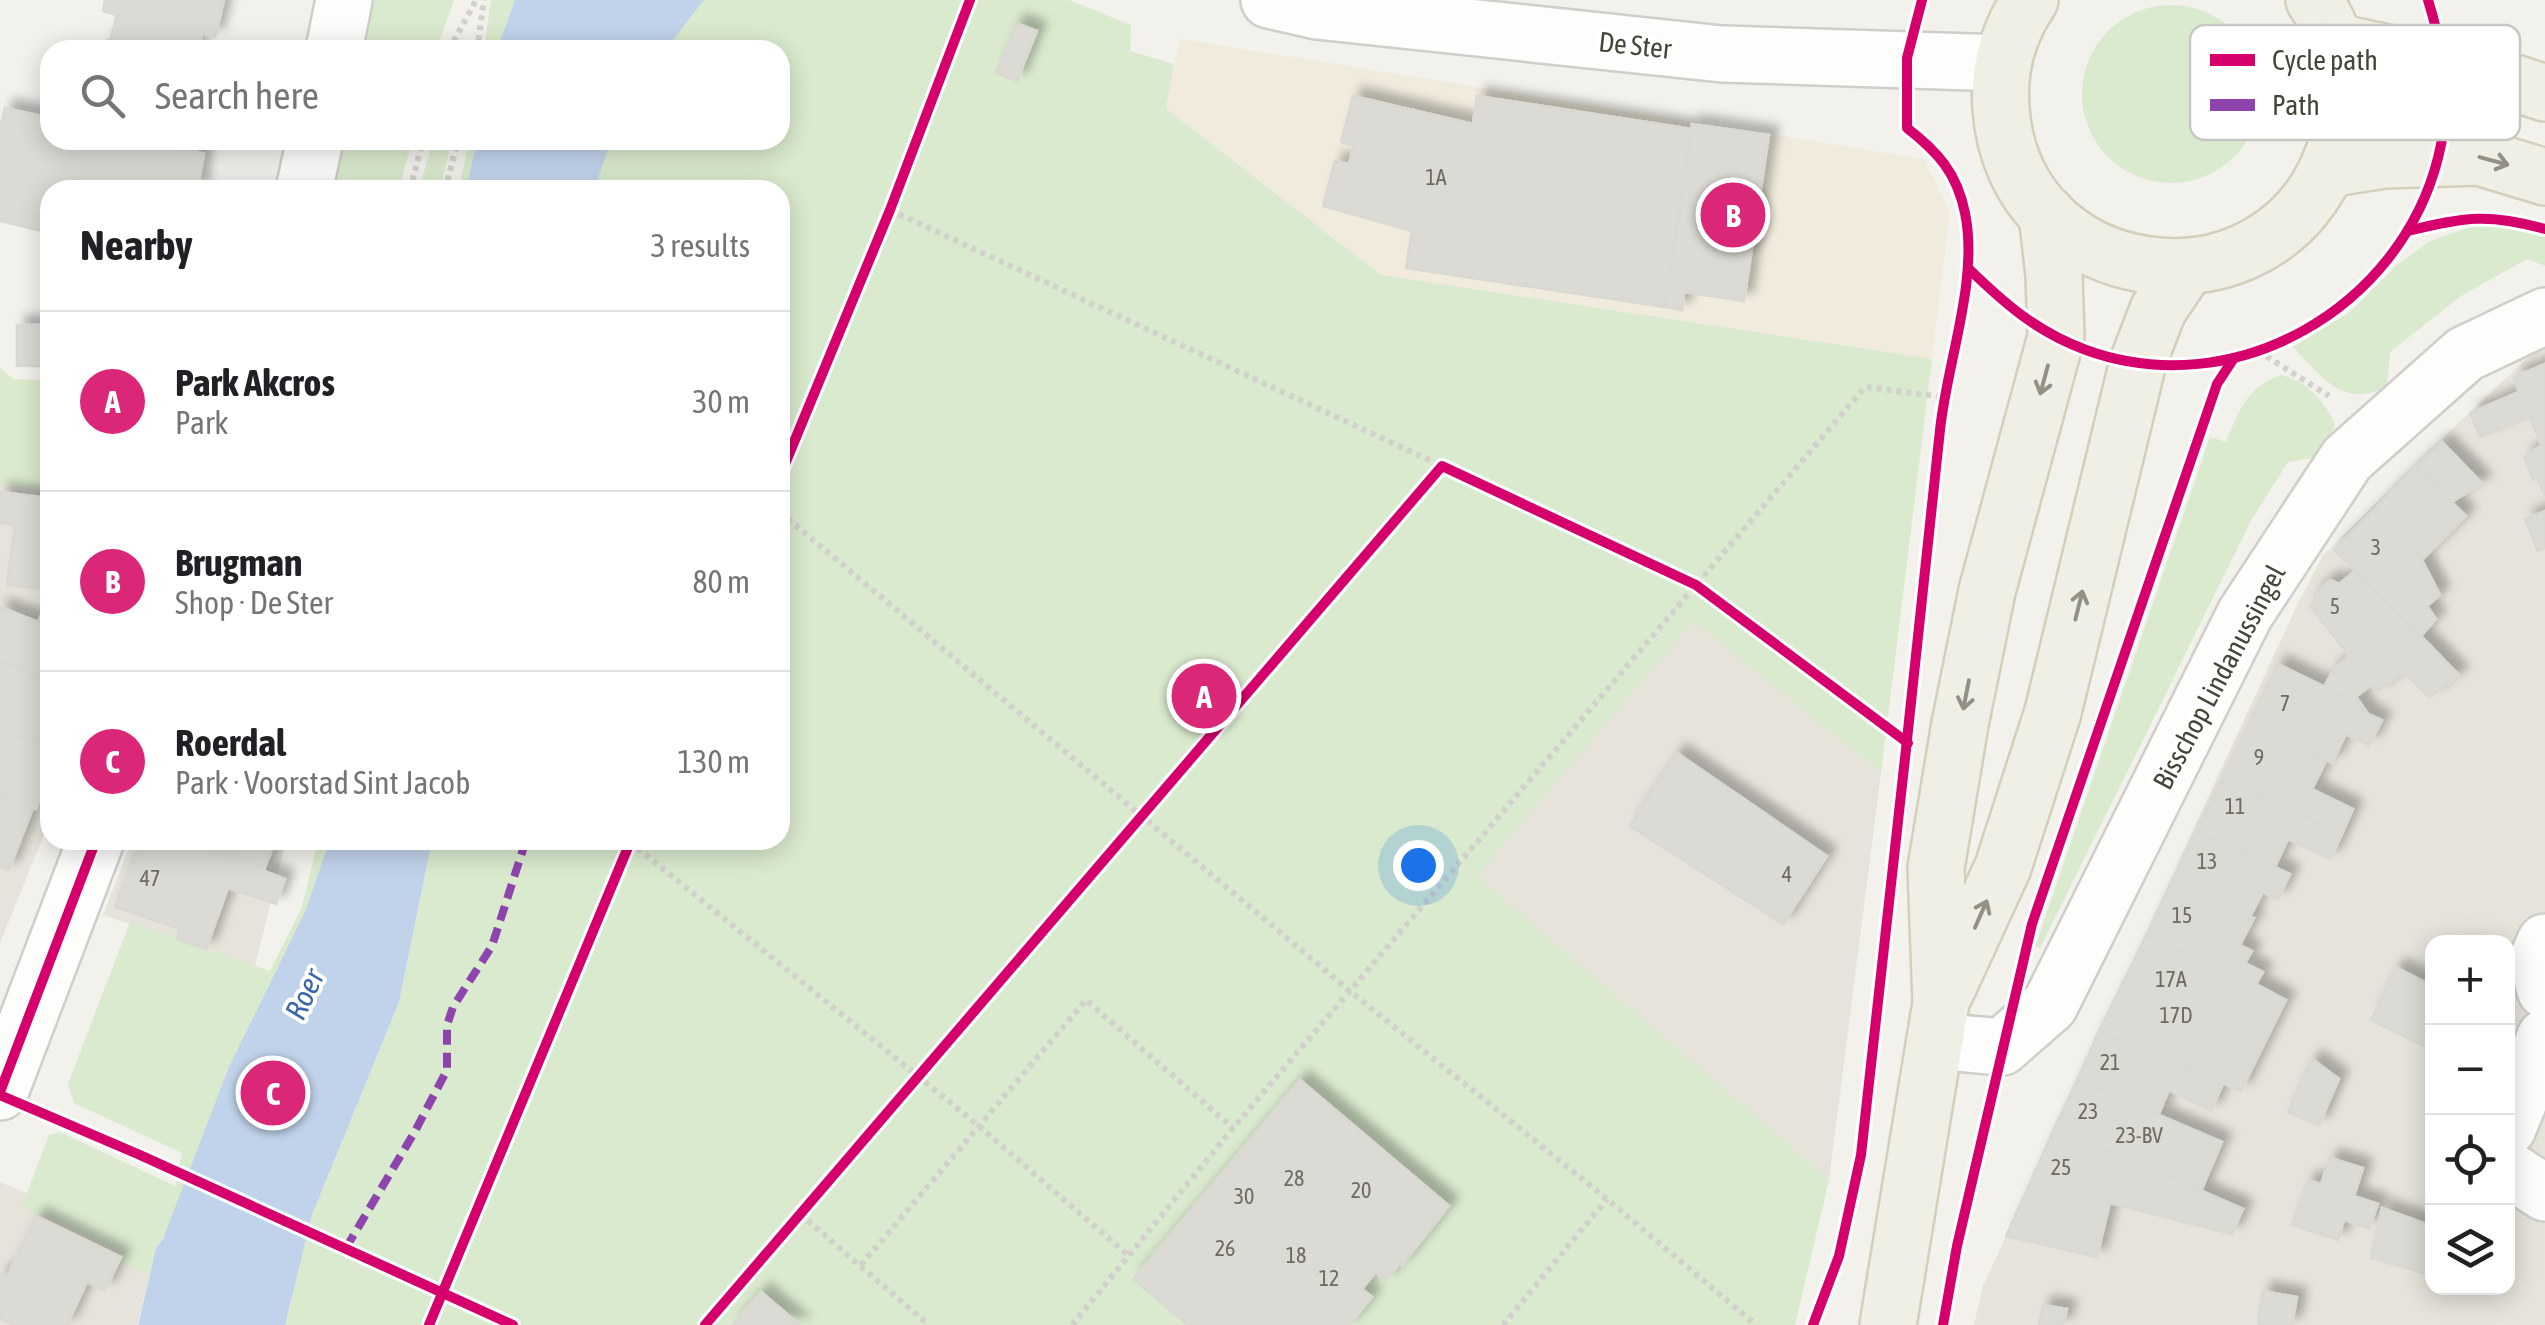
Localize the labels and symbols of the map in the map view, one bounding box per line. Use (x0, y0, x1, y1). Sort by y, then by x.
street label: De Ster (1597, 25, 1674, 65)
legend (2190, 25, 2520, 140)
text: Cycle path (2272, 44, 2378, 76)
text: Path (2272, 89, 2320, 121)
one-way arrow (2478, 153, 2509, 172)
house number: 1A (1425, 164, 1447, 190)
pin: B (1700, 178, 1766, 252)
one-way arrow (2034, 363, 2053, 395)
house number: 3 (2371, 534, 2381, 560)
street label: Bisschop Lindanussingel (2146, 559, 2292, 795)
one-way arrow (2071, 590, 2089, 622)
house number: 5 (2330, 593, 2340, 619)
pin: A (1172, 658, 1236, 734)
one-way arrow (1956, 678, 1975, 710)
house number: 7 (2280, 690, 2290, 716)
house number: 9 (2254, 744, 2264, 770)
house number: 11 (2225, 793, 2245, 819)
your location (1393, 840, 1444, 891)
house number: 13 (2197, 848, 2217, 874)
house number: 4 (1782, 861, 1792, 887)
house number: 47 (140, 865, 160, 891)
one-way arrow (1973, 900, 1992, 930)
house number: 15 (2172, 902, 2192, 928)
water label: Roer (278, 962, 331, 1025)
house number: 17A (2155, 966, 2187, 992)
house number: 17D (2159, 1002, 2193, 1028)
house number: 21 (2100, 1049, 2120, 1075)
pin: C (240, 1056, 306, 1130)
house number: 23 (2078, 1098, 2098, 1124)
house number: 23-BV (2115, 1122, 2163, 1148)
house number: 25 (2051, 1154, 2071, 1180)
house number: 28 (1284, 1165, 1304, 1191)
house number: 20 (1351, 1177, 1371, 1203)
house number: 30 (1234, 1183, 1254, 1209)
house number: 26 (1215, 1235, 1235, 1261)
house number: 18 (1286, 1242, 1306, 1268)
house number: 12 (1319, 1265, 1339, 1291)

